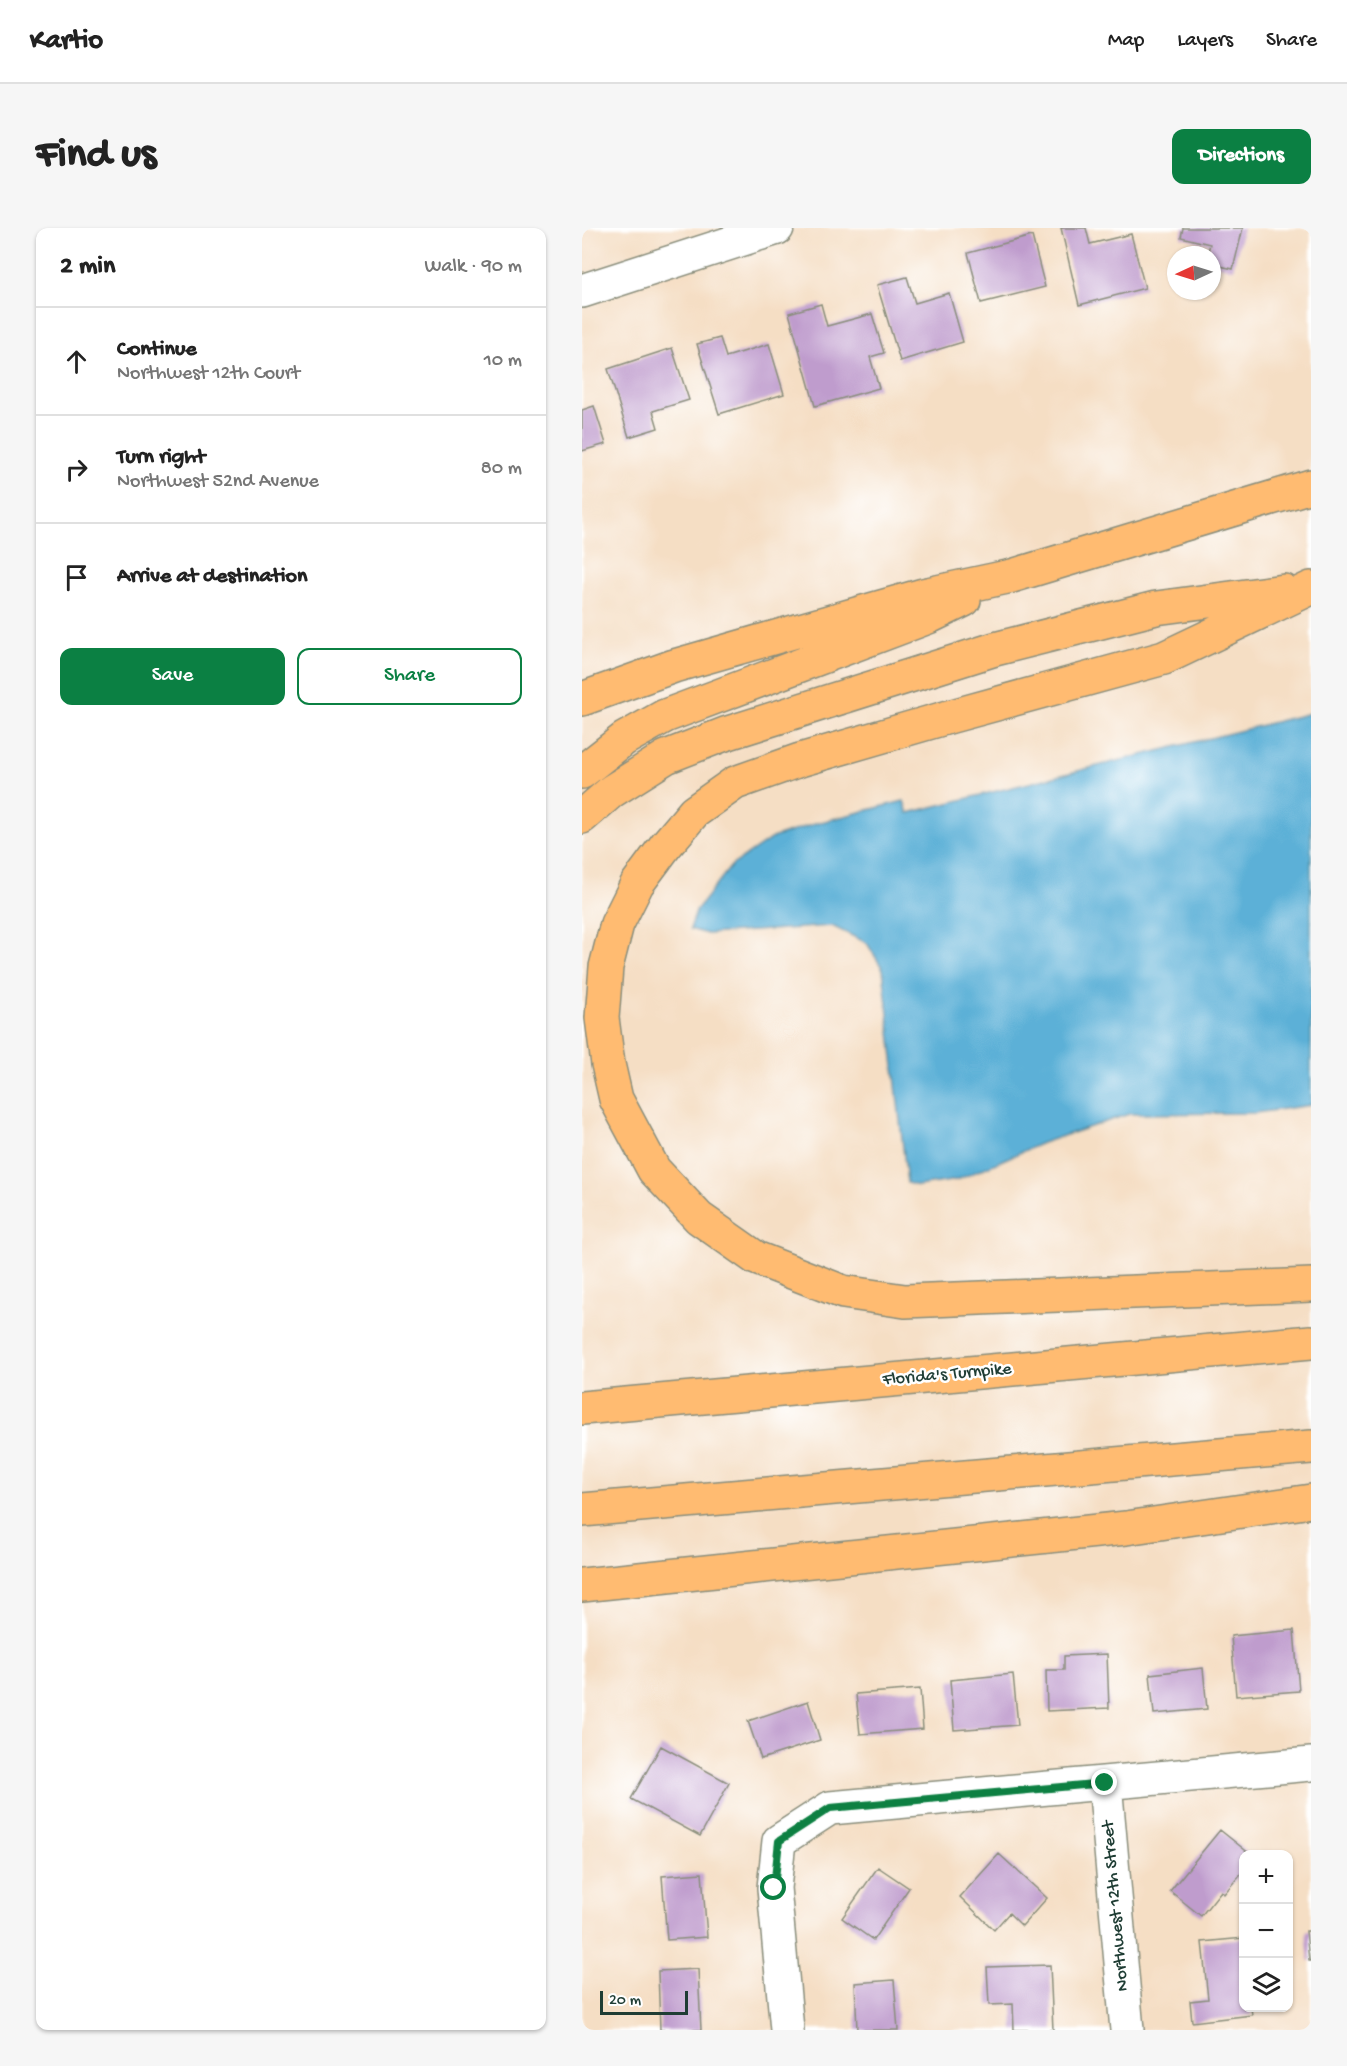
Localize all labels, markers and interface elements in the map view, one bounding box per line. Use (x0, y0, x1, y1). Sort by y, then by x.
text: Kartio (30, 25, 103, 58)
text: Map (1108, 29, 1144, 54)
text: Layers (1177, 29, 1233, 54)
text: Share (1266, 29, 1317, 54)
button: Directions (1172, 129, 1311, 184)
text: Find us (36, 132, 156, 181)
north arrow (1167, 246, 1221, 300)
text: 2 min (60, 252, 115, 283)
text: Walk · 90 m (425, 256, 522, 279)
text: Continue (117, 337, 197, 363)
icon: ahead (60, 345, 93, 378)
text: 10 m (484, 350, 522, 373)
text: Northwest 12th Court (117, 363, 300, 386)
text: Turn right (117, 445, 205, 471)
icon: right (60, 453, 93, 486)
text: 80 m (481, 458, 522, 481)
text: Northwest 52nd Avenue (117, 471, 319, 494)
icon: arrive (60, 561, 93, 594)
text: Arrive at destination (117, 564, 307, 590)
button: Save (60, 648, 285, 705)
button: Share (297, 648, 522, 705)
street label: Florida's Turnpike (881, 1359, 1013, 1391)
route end (1091, 1769, 1117, 1795)
street label: Northwest 12th Street (1098, 1818, 1134, 1992)
map controls (1239, 1850, 1293, 2012)
button: + (1239, 1850, 1293, 1904)
route start (760, 1874, 786, 1900)
button: − (1239, 1904, 1293, 1958)
button: layers (1239, 1958, 1293, 2012)
scale bar (600, 1988, 688, 2016)
text: 20 m (609, 1992, 641, 2011)

